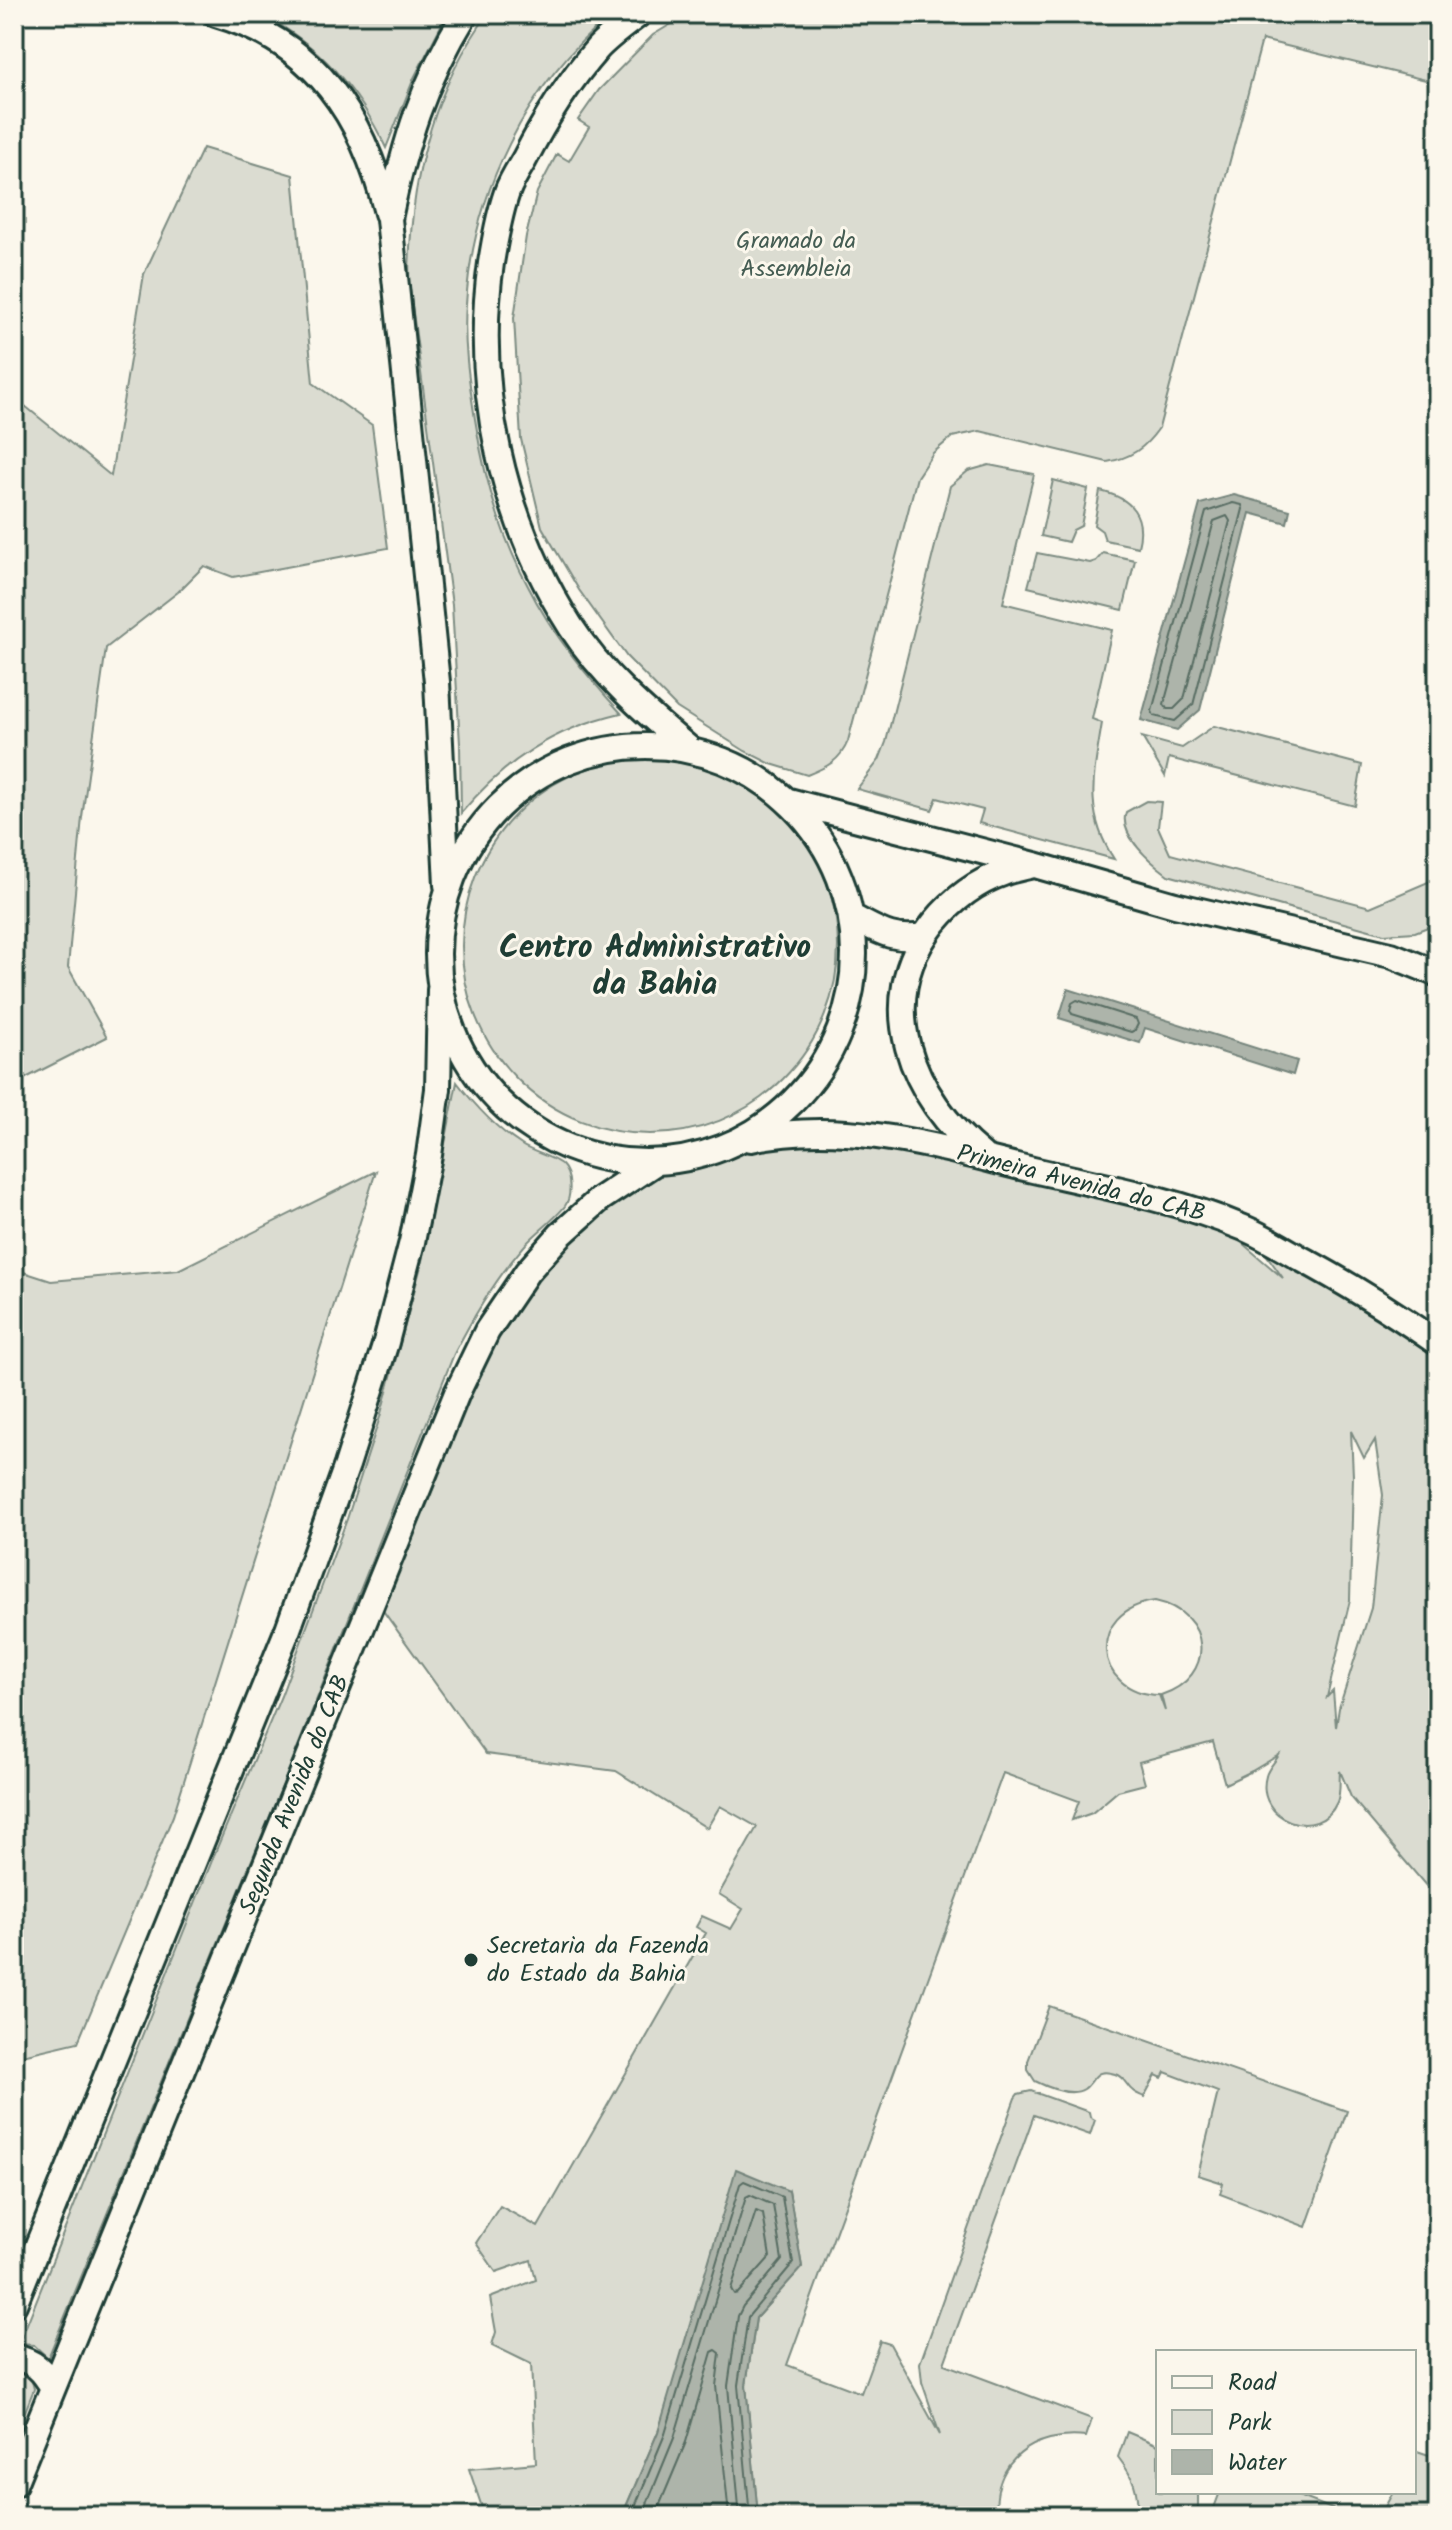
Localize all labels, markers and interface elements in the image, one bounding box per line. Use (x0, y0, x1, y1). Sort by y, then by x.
park label: Gramado da Assembleia (736, 222, 856, 289)
district label: Centro Administrativo da Bahia (499, 923, 811, 1011)
street label: Primeira Avenida do CAB (953, 1134, 1209, 1234)
street label: Segunda Avenida do CAB (229, 1669, 361, 1921)
place label: Secretaria da Fazenda do Estado da Bahia (487, 1927, 709, 1994)
marker: Secretaria da Fazenda do Estado da Bahia (462, 1951, 480, 1969)
legend (1156, 2350, 1416, 2494)
text: Road (1228, 2364, 1277, 2403)
text: Park (1228, 2404, 1272, 2443)
text: Water (1228, 2444, 1288, 2483)

